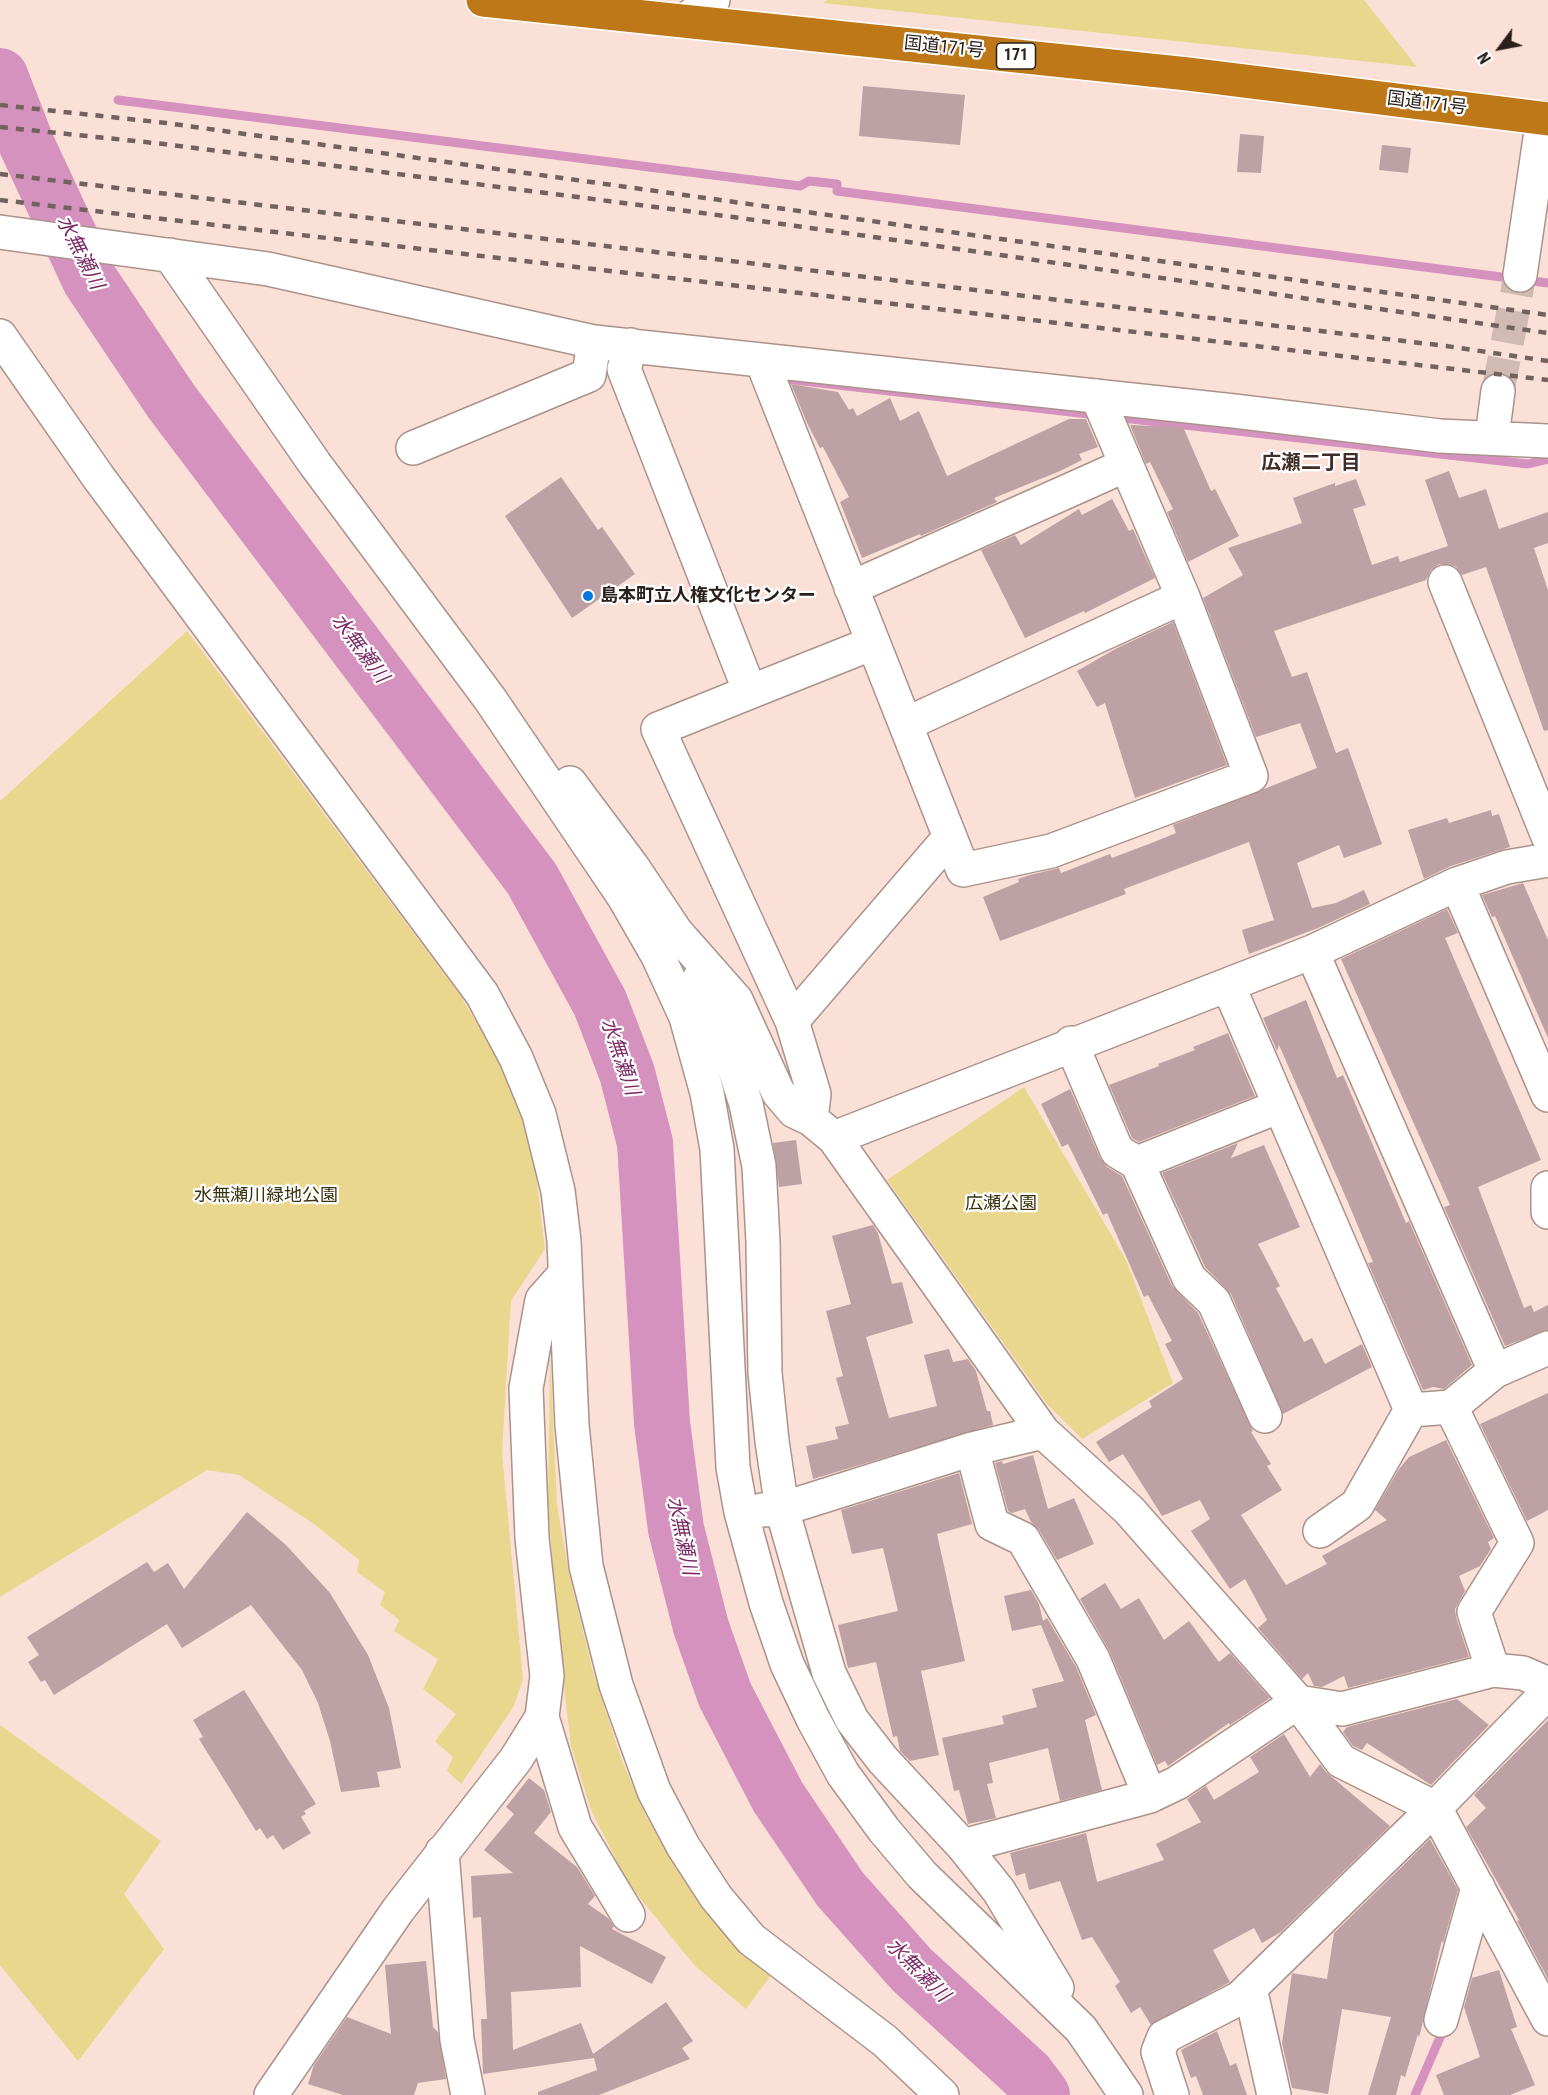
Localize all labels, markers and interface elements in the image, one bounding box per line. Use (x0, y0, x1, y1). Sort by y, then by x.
north arrow (1470, 18, 1530, 78)
street label: 国道171号 (903, 33, 985, 63)
road number: 171 (996, 43, 1036, 69)
text: N (1474, 49, 1495, 67)
street label: 国道171号 (1386, 88, 1468, 120)
water label: 水無瀬川 (50, 212, 108, 294)
district label: 広瀬二丁目 (1261, 452, 1361, 476)
place label: 島本町立人権文化センター (600, 585, 816, 607)
marker: 島本町立人権文化センター (581, 589, 595, 603)
water label: 水無瀬川 (325, 610, 393, 688)
water label: 水無瀬川 (595, 1015, 643, 1099)
park label: 水無瀬川緑地公園 (194, 1185, 338, 1207)
park label: 広瀬公園 (965, 1193, 1037, 1215)
water label: 水無瀬川 (661, 1494, 701, 1578)
water label: 水無瀬川 (880, 1934, 954, 2008)

